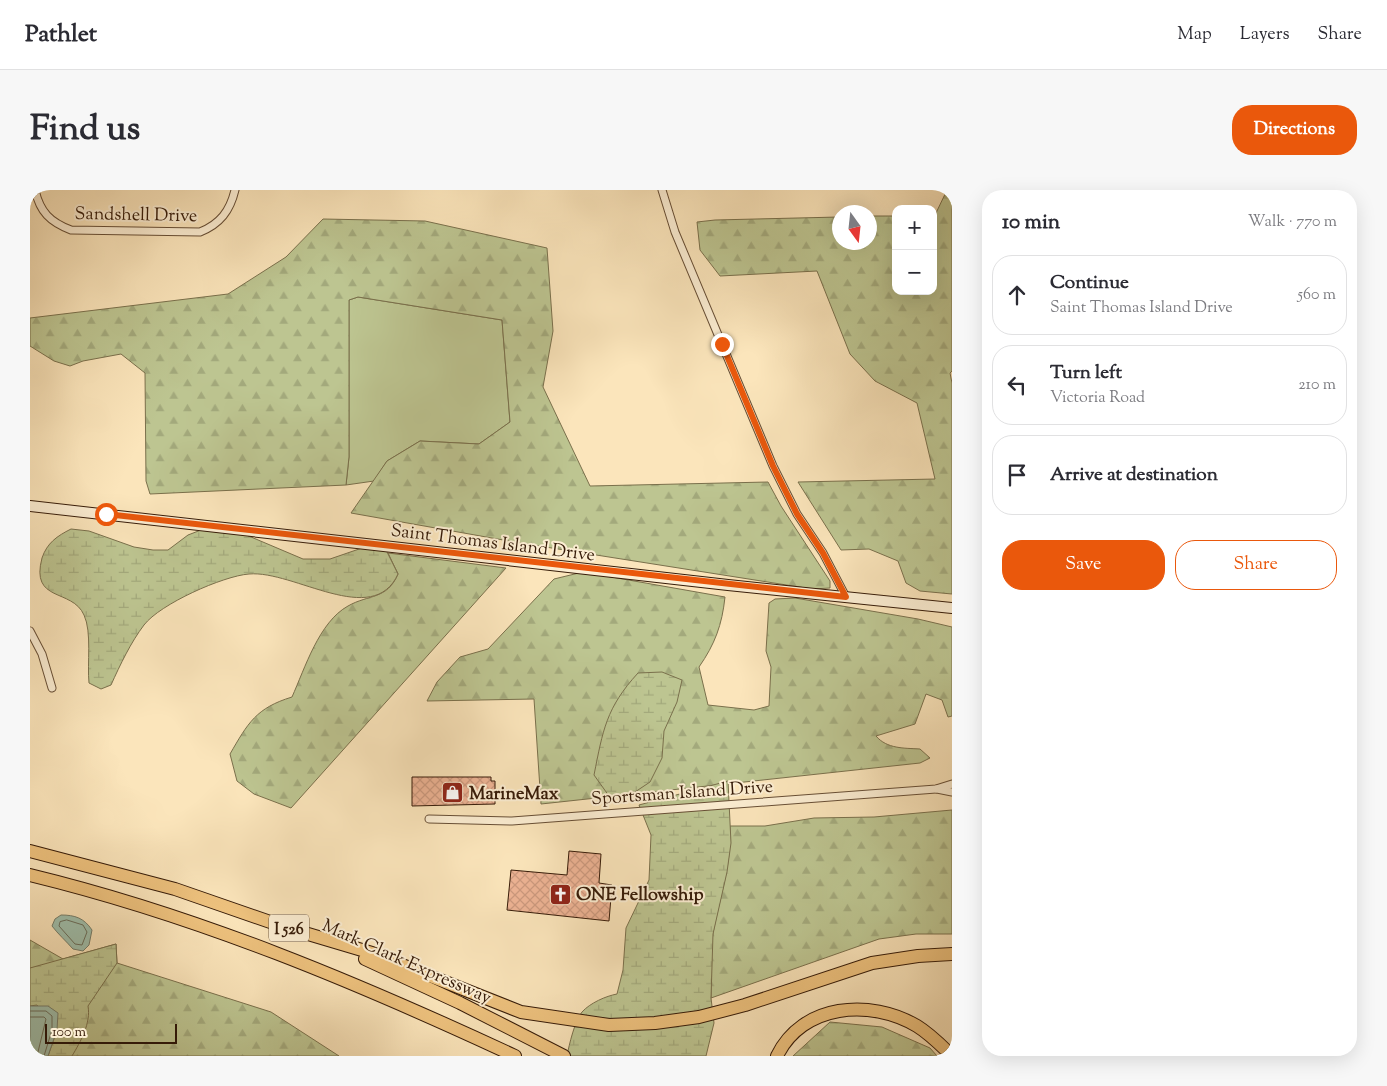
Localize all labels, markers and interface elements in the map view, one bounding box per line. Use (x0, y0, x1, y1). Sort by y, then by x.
text: Pathlet (25, 18, 97, 52)
text: Map (1177, 22, 1212, 48)
text: Layers (1240, 22, 1290, 48)
text: Share (1318, 22, 1362, 48)
text: Find us (30, 105, 140, 156)
button: Directions (1232, 105, 1357, 155)
street label: Sandshell Drive (74, 202, 197, 230)
north arrow (832, 205, 877, 250)
map controls (892, 205, 937, 295)
button: + (892, 205, 937, 250)
text: 10 min (1002, 208, 1060, 238)
text: Walk · 770 m (1248, 211, 1337, 234)
button: − (892, 250, 937, 295)
text: Continue (1050, 270, 1129, 297)
icon: ahead (1003, 281, 1031, 309)
text: 560 m (1297, 284, 1336, 307)
text: Saint Thomas Island Drive (1050, 297, 1233, 320)
route end (711, 333, 734, 356)
text: Turn left (1050, 360, 1122, 387)
icon: left (1003, 371, 1031, 399)
text: 210 m (1298, 374, 1336, 397)
text: Victoria Road (1050, 387, 1145, 410)
icon: arrive (1003, 461, 1031, 489)
text: Arrive at destination (1050, 462, 1218, 489)
route start (95, 503, 118, 526)
street label: Saint Thomas Island Drive (389, 519, 596, 569)
button: Save (1002, 540, 1165, 590)
button: Share (1175, 540, 1337, 590)
street label: Sportsman Island Drive (590, 775, 774, 813)
shop icon: MarineMax (441, 781, 465, 805)
place label: MarineMax (469, 782, 559, 808)
church icon: ONE Fellowship (548, 882, 572, 906)
place label: ONE Fellowship (576, 883, 703, 909)
road number: I 526 (269, 914, 309, 941)
street label: Mark Clark Expressway (317, 914, 495, 1012)
scale bar (45, 1021, 178, 1044)
text: 100 m (52, 1023, 86, 1043)

